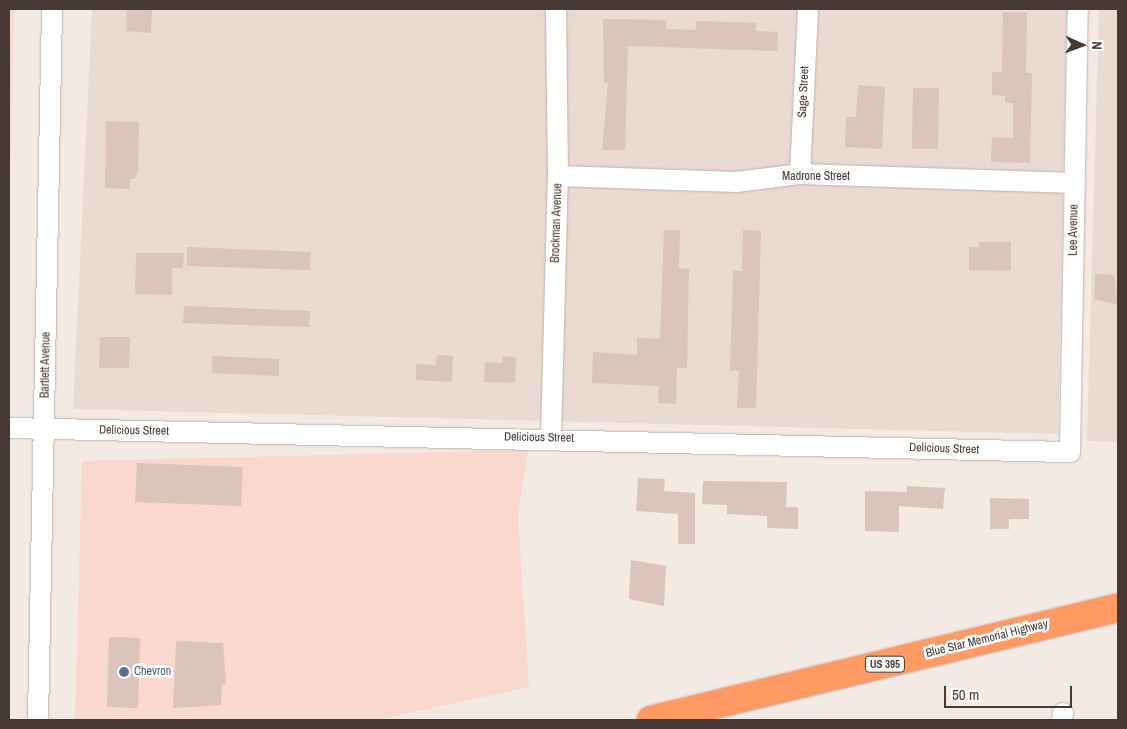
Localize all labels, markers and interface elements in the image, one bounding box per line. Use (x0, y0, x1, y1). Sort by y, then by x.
north arrow (1057, 20, 1107, 70)
text: N (1088, 41, 1106, 50)
street label: Sage Street (795, 66, 813, 118)
street label: Madrone Street (782, 170, 850, 184)
street label: Brockman Avenue (548, 183, 566, 263)
street label: Lee Avenue (1066, 204, 1082, 256)
street label: Bartlett Avenue (38, 331, 54, 399)
street label: Delicious Street (99, 423, 169, 439)
street label: Delicious Street (504, 430, 574, 446)
street label: Delicious Street (909, 441, 979, 457)
street label: Blue Star Memorial Highway (925, 617, 1049, 661)
road number: US 395 (864, 656, 906, 672)
place label: Chevron (134, 665, 171, 679)
marker: Chevron (118, 666, 130, 678)
scale bar (947, 676, 1074, 708)
text: 50 m (952, 684, 979, 705)

